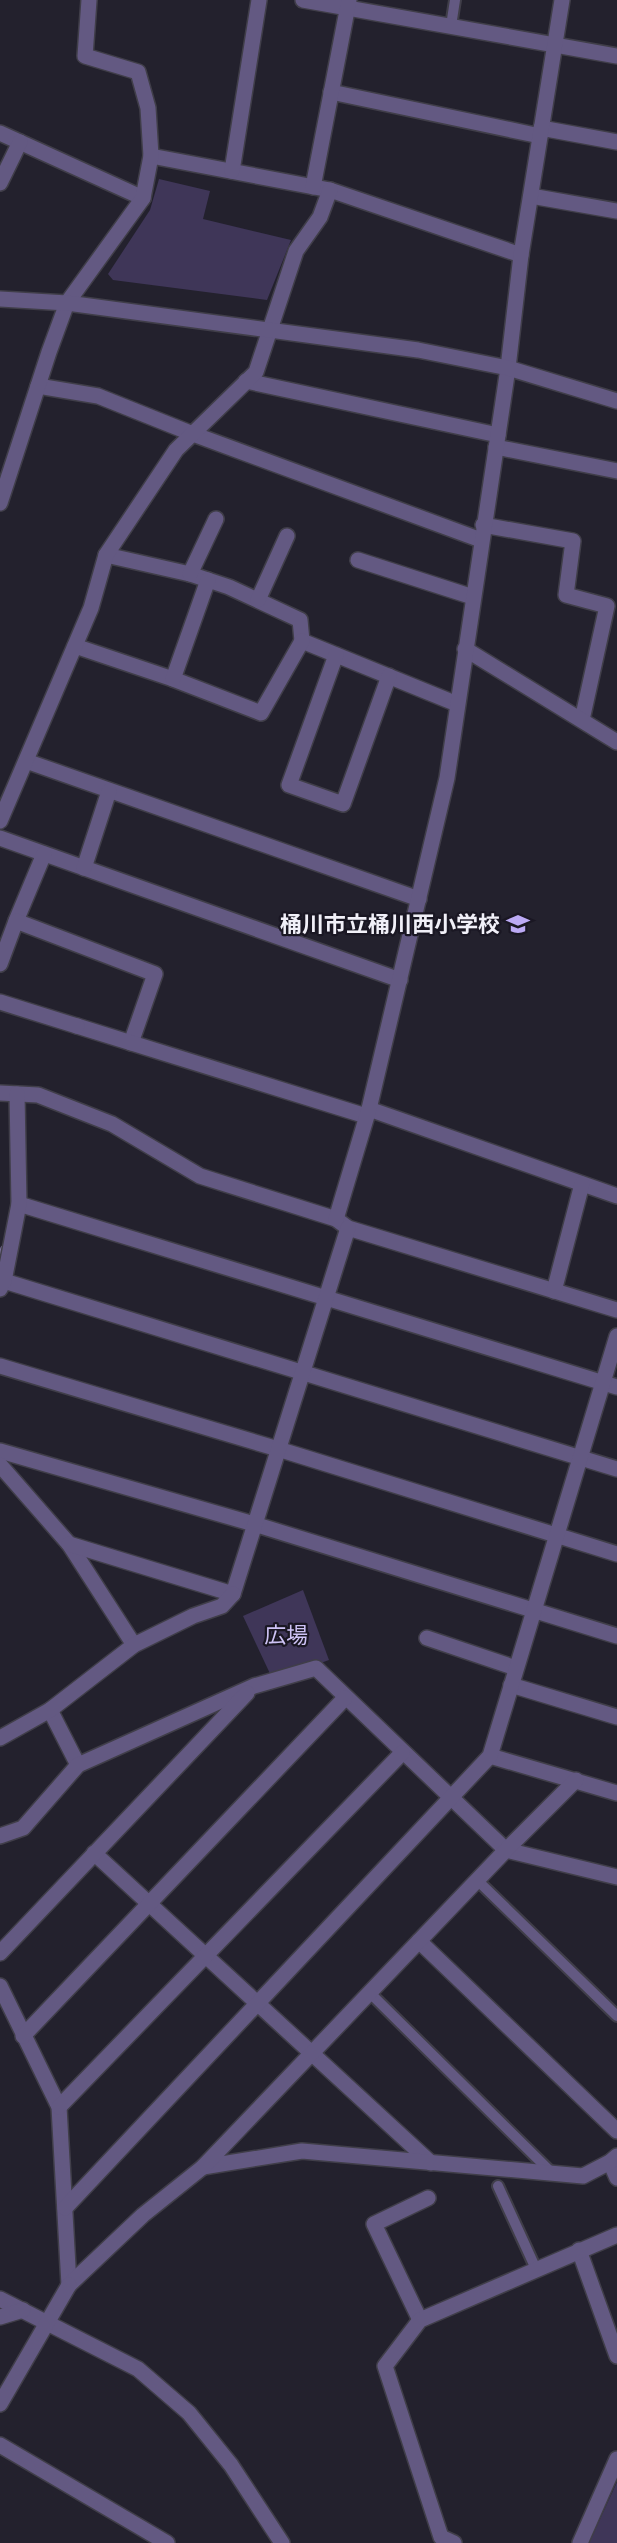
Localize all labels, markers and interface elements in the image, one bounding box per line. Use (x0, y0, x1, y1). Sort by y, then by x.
place label: 桶川市立桶川西小学校 (280, 910, 500, 938)
school or university icon: 桶川市立桶川西小学校 (505, 911, 531, 937)
park label: 広場 (264, 1621, 308, 1649)

